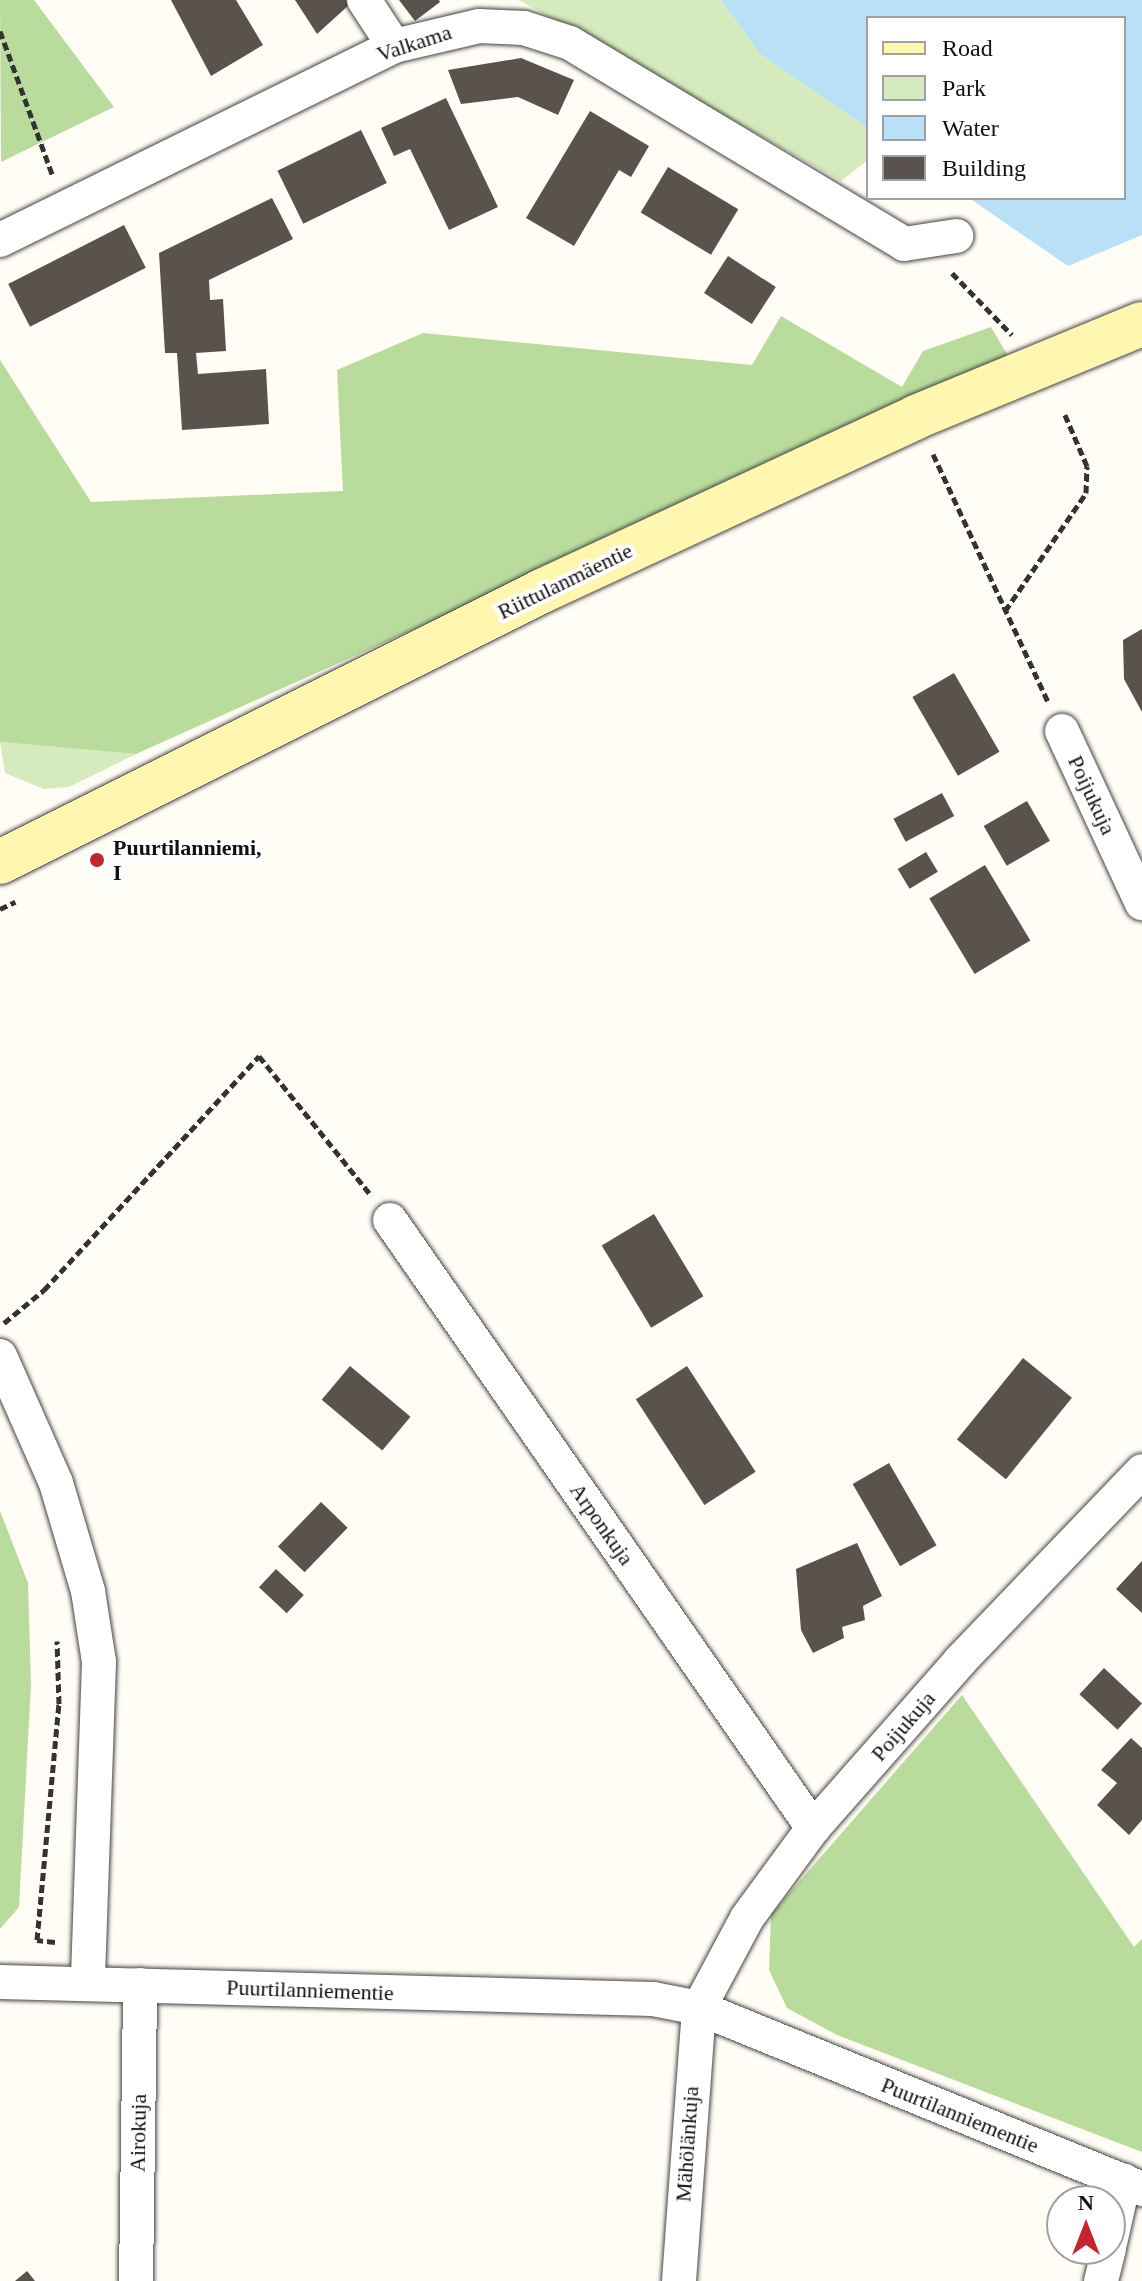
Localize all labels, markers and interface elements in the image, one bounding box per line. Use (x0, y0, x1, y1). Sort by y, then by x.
legend (866, 16, 1126, 200)
street label: Valkama (373, 19, 455, 67)
text: Road (942, 35, 993, 61)
text: Park (942, 75, 986, 101)
text: Water (942, 115, 999, 141)
text: Building (942, 155, 1026, 181)
street label: Riittulanmäentie (493, 537, 637, 625)
street label: Poijukuja (1062, 751, 1122, 839)
place label: Puurtilanniemi, I (113, 834, 262, 886)
marker: Puurtilanniemi, I (88, 851, 106, 869)
street label: Arponkuja (564, 1478, 640, 1570)
street label: Poijukuja (865, 1686, 941, 1766)
street label: Puurtilanniementie (226, 1974, 394, 2006)
street label: Puurtilanniementie (877, 2071, 1043, 2159)
street label: Mähölänkuja (670, 2085, 704, 2203)
street label: Airokuja (124, 2094, 152, 2172)
north arrow (1046, 2185, 1126, 2265)
text: N (1078, 2190, 1094, 2215)

